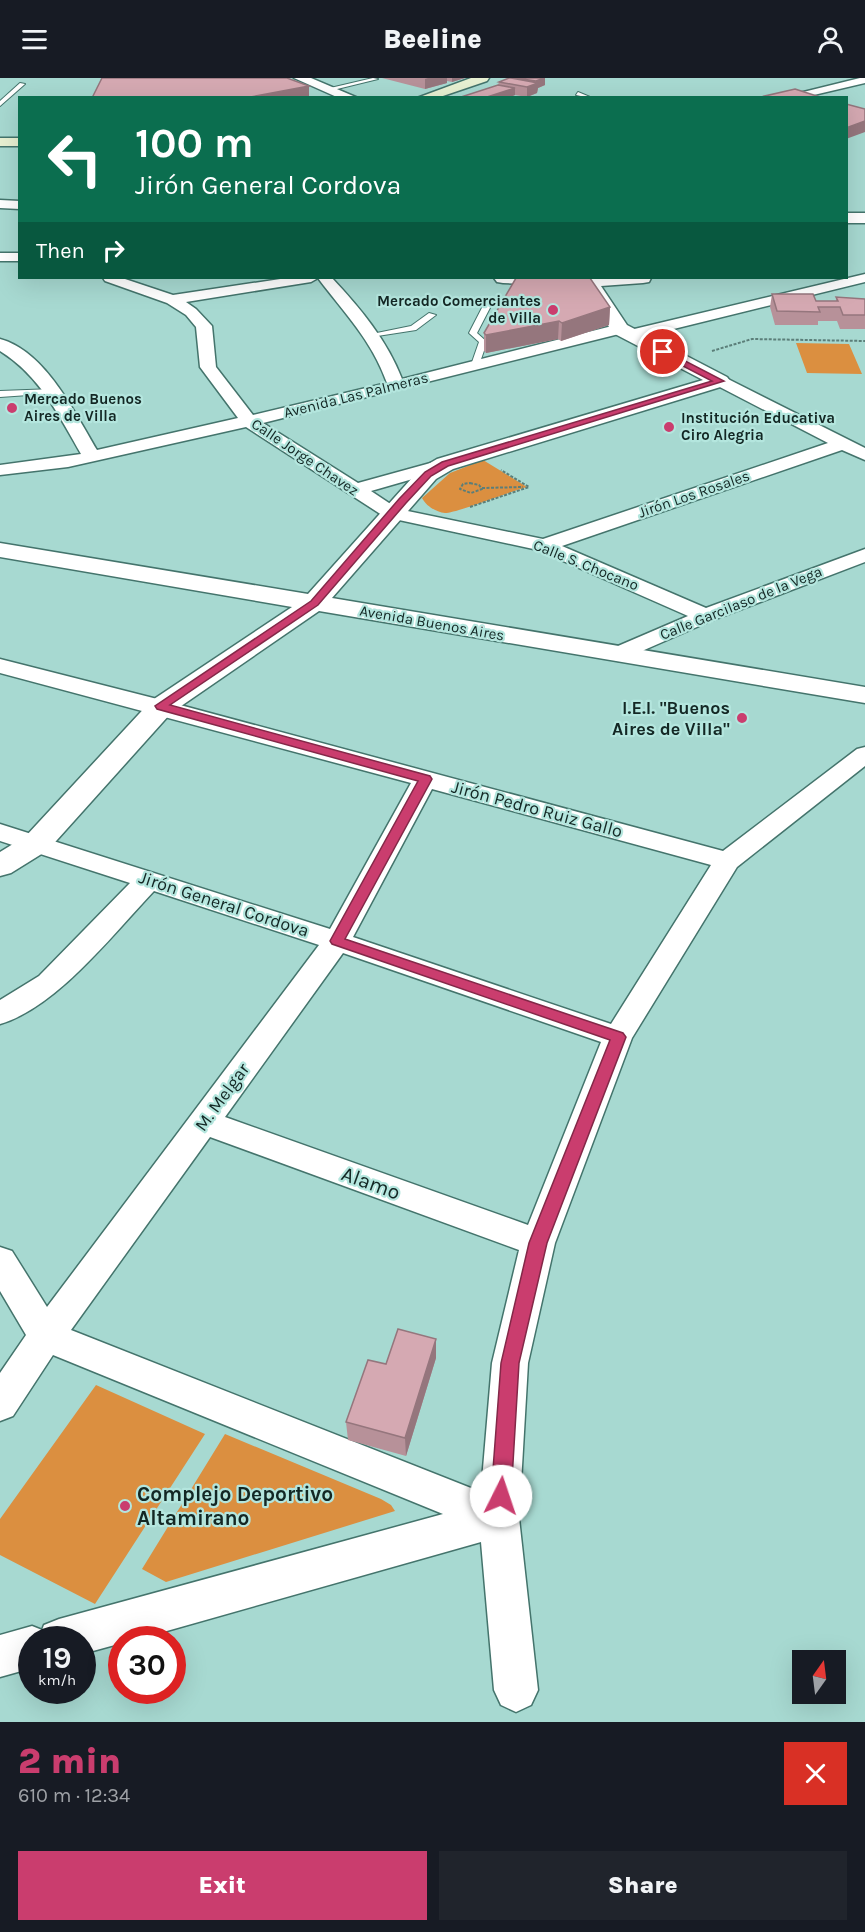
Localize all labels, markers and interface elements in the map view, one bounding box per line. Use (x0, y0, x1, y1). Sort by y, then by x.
icon: menu (18, 23, 51, 56)
text: Beeline (383, 23, 482, 55)
icon: person (814, 23, 847, 56)
text: 100 m (135, 118, 254, 168)
icon: left (36, 120, 114, 198)
text: Jirón General Cordova (135, 169, 401, 201)
icon: right (97, 234, 130, 267)
text: Then (36, 238, 85, 264)
place label: Mercado Comerciantes de Villa (377, 292, 541, 327)
marker: Mercado Comerciantes de Villa (546, 303, 560, 317)
pin (637, 326, 688, 377)
icon: arrive (646, 335, 679, 368)
street label: Avenida Las Palmeras (282, 368, 430, 422)
place label: Mercado Buenos Aires de Villa (24, 390, 142, 425)
marker: Mercado Buenos Aires de Villa (5, 401, 19, 415)
place label: Institución Educativa Ciro Alegria (681, 409, 835, 444)
street label: Calle Jorge Chavez (248, 415, 362, 499)
marker: Institución Educativa Ciro Alegria (662, 420, 676, 434)
street label: Jirón Los Rosales (636, 466, 752, 522)
street label: Calle S. Chocano (531, 536, 641, 594)
street label: Calle Garcilaso de la Vega (657, 562, 825, 644)
street label: Avenida Buenos Aires (358, 601, 506, 645)
place label: I.E.I. "Buenos Aires de Villa" (612, 697, 730, 740)
marker: I.E.I. "Buenos Aires de Villa" (735, 711, 749, 725)
street label: Jirón Pedro Ruiz Gallo (449, 776, 625, 842)
street label: Jirón General Cordova (136, 866, 312, 942)
street label: M. Melgar (190, 1058, 254, 1135)
street label: Alamo (338, 1161, 404, 1205)
position arrow (469, 1464, 533, 1528)
place label: Complejo Deportivo Altamirano (137, 1482, 333, 1530)
marker: Complejo Deportivo Altamirano (118, 1499, 132, 1513)
speed limit sign: 30 (108, 1626, 186, 1704)
text: 19 (42, 1640, 71, 1676)
north arrow (792, 1650, 846, 1704)
map controls (792, 1650, 846, 1704)
text: km/h (38, 1671, 76, 1689)
text: 2 min (18, 1740, 121, 1782)
button: close (784, 1742, 847, 1805)
text: 610 m · 12:34 (18, 1784, 130, 1807)
button: Exit (18, 1851, 427, 1920)
button: Share (439, 1851, 847, 1920)

